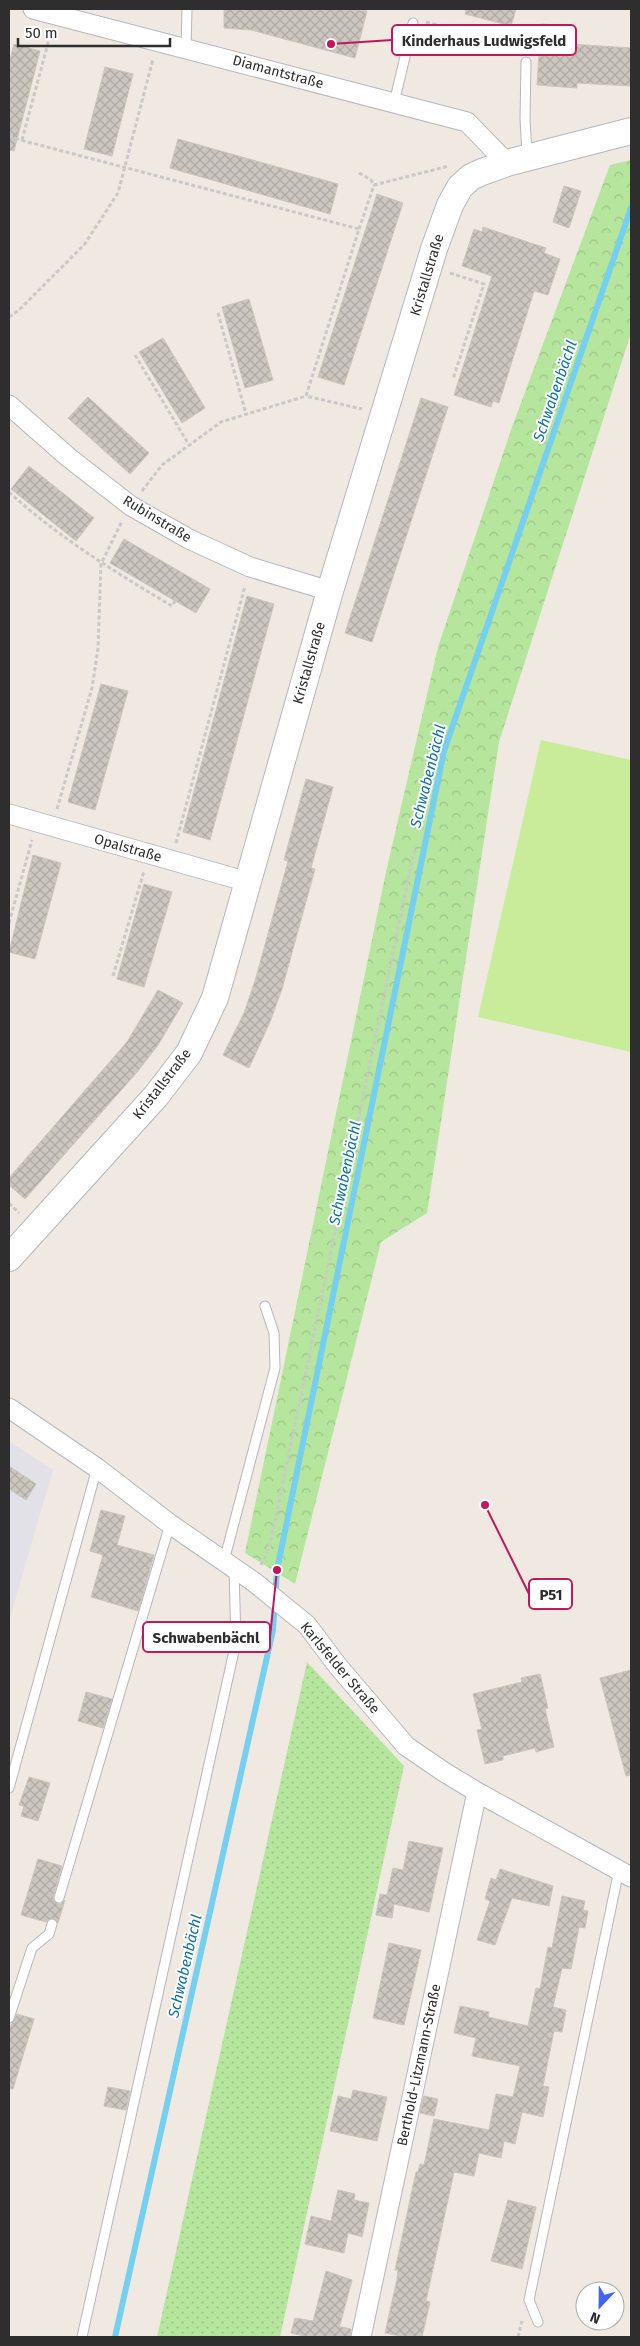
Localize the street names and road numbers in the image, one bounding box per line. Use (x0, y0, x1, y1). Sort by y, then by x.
street label: Diamantstraße (231, 52, 325, 92)
street label: Kristallstraße (406, 232, 448, 318)
street label: Rubinstraße (120, 492, 194, 546)
street label: Kristallstraße (289, 620, 329, 706)
street label: Opalstraße (92, 830, 164, 866)
street label: Kristallstraße (129, 1045, 195, 1123)
street label: Karlsfelder Straße (297, 1619, 383, 1717)
street label: Berthold-Litzmann-Straße (393, 1982, 445, 2148)

